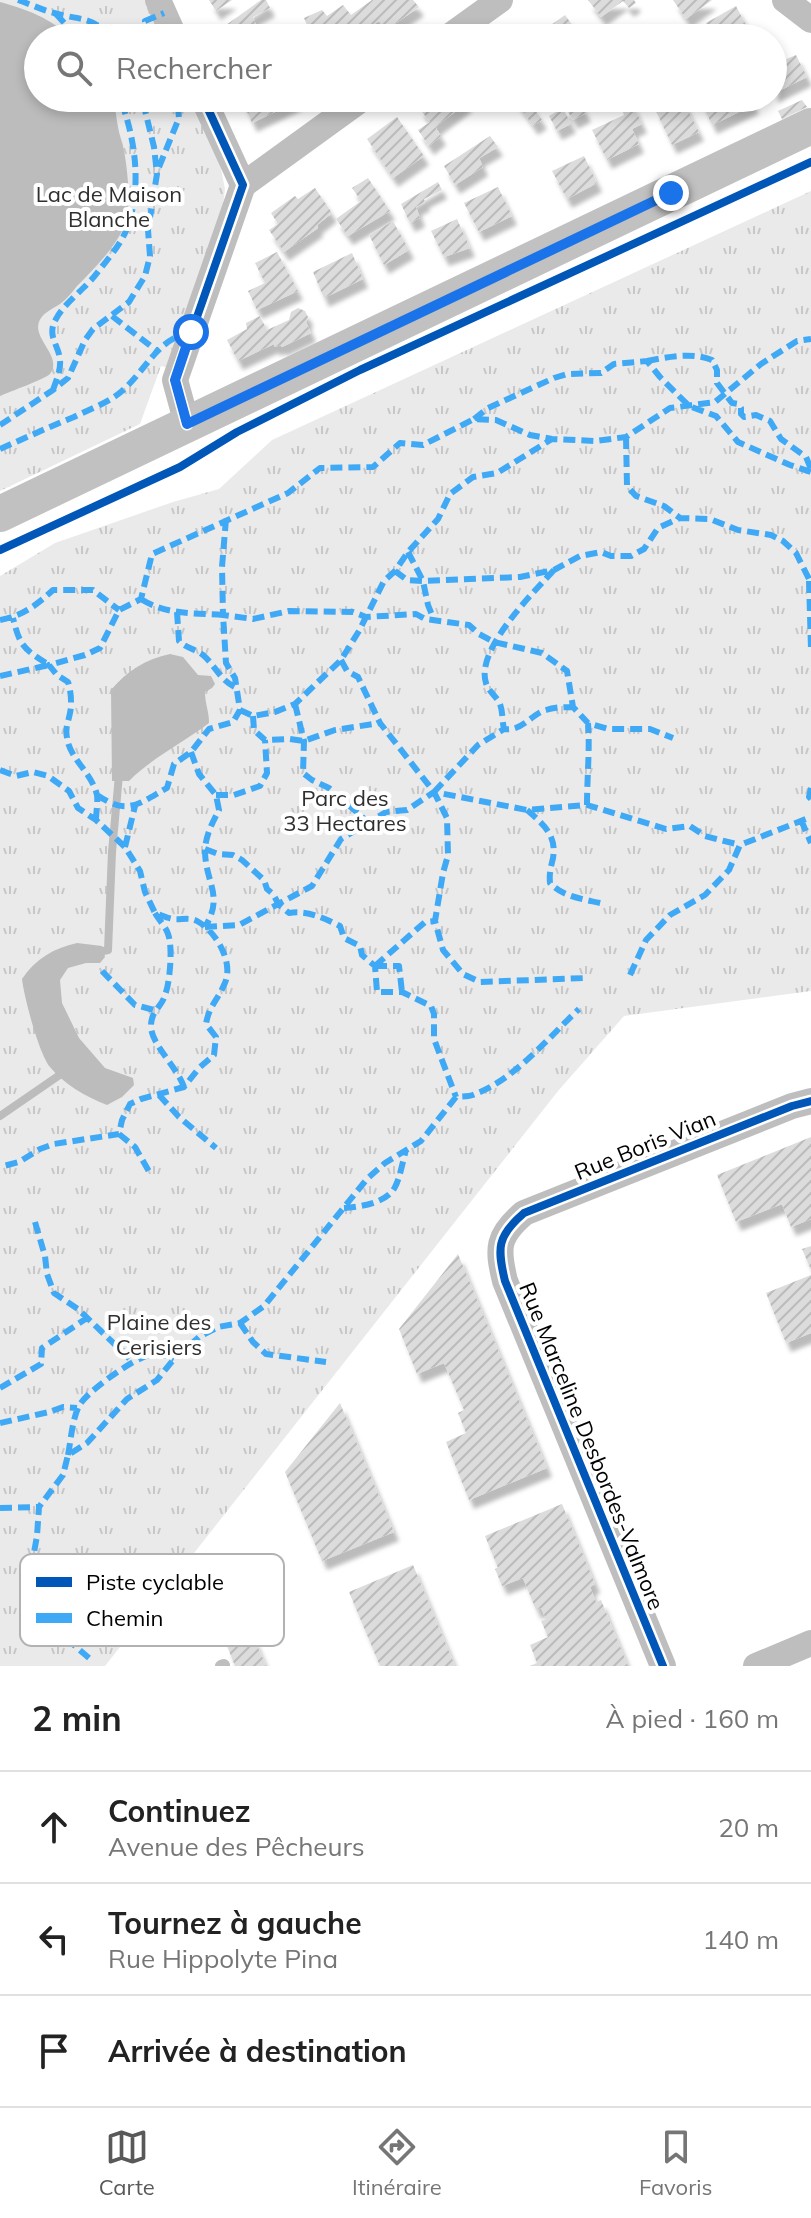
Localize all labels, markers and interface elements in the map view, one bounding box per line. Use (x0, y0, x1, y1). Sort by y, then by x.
search box (24, 24, 787, 112)
icon: search (52, 46, 96, 90)
text: Rechercher (116, 49, 272, 87)
route end (653, 175, 689, 211)
park label: Lac de Maison Blanche (36, 180, 182, 233)
route start (173, 314, 209, 350)
park label: Parc des 33 Hectares (283, 784, 407, 837)
street label: Rue Boris Vian (570, 1104, 720, 1186)
street label: Rue Marceline Desbordes-Valmore (513, 1278, 671, 1614)
park label: Plaine des Cerisiers (107, 1308, 211, 1361)
legend (20, 1554, 284, 1646)
text: Piste cyclable (86, 1568, 224, 1596)
text: Chemin (86, 1604, 163, 1632)
text: 2 min (32, 1697, 122, 1740)
text: À pied · 160 m (606, 1702, 779, 1735)
text: Continuez (108, 1792, 251, 1830)
icon: ahead (32, 1805, 76, 1849)
text: 20 m (718, 1811, 779, 1844)
text: Avenue des Pêcheurs (108, 1830, 365, 1863)
text: Tournez à gauche (108, 1904, 362, 1942)
icon: left (32, 1917, 76, 1961)
text: 140 m (703, 1923, 779, 1956)
text: Rue Hippolyte Pina (108, 1942, 338, 1975)
icon: arrive (32, 2029, 76, 2073)
text: Arrivée à destination (108, 2032, 407, 2070)
tab: Carte (99, 2125, 155, 2201)
tab: Itinéraire (352, 2125, 442, 2201)
tab: Favoris (639, 2125, 712, 2201)

